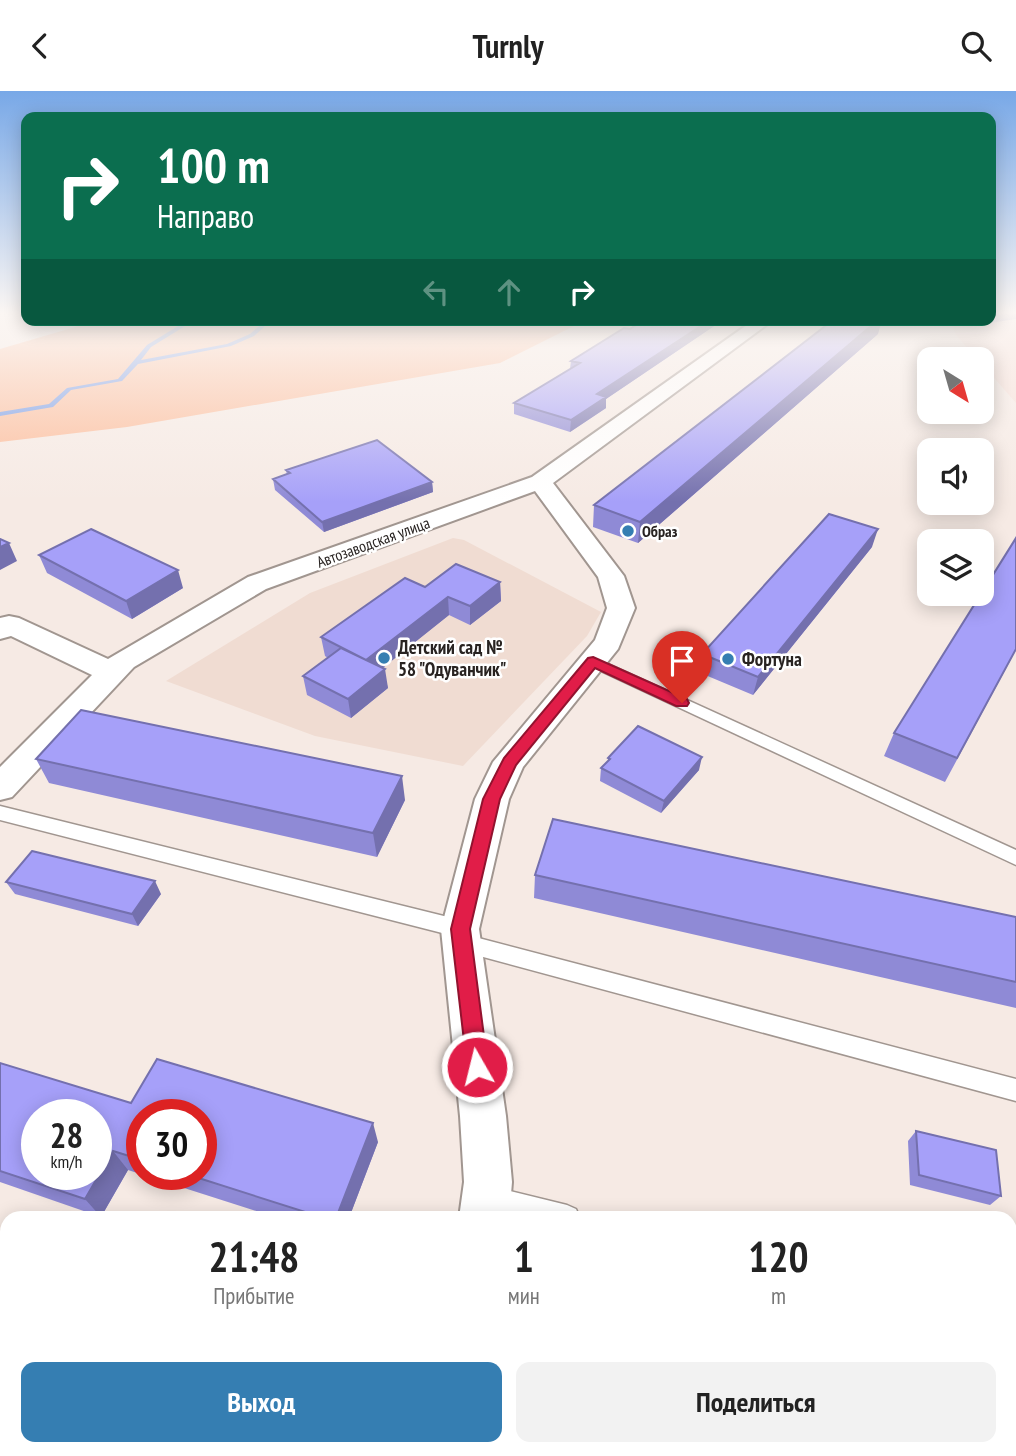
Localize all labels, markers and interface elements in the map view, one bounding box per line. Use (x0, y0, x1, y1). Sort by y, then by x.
text: Turnly (472, 25, 544, 67)
icon: back (21, 27, 59, 65)
icon: search (957, 27, 995, 65)
text: 100 m (157, 133, 270, 197)
icon: right (42, 140, 133, 231)
text: Направо (157, 195, 254, 237)
icon: left (417, 273, 455, 311)
icon: ahead (490, 273, 528, 311)
icon: right (563, 273, 601, 311)
north arrow (917, 347, 994, 423)
map controls (917, 347, 994, 606)
button: sound (917, 438, 994, 515)
street label: Автозаводская улица (314, 512, 432, 572)
place label: Образ (642, 521, 678, 541)
marker: Образ (620, 523, 636, 539)
button: layers (917, 529, 994, 606)
pin (652, 631, 712, 703)
place label: Детский сад № 58 "Одуванчик" (398, 635, 507, 681)
icon: arrive (663, 642, 701, 680)
place label: Фортуна (742, 647, 802, 671)
marker: Детский сад № 58 "Одуванчик" (376, 650, 392, 666)
marker: Фортуна (720, 651, 736, 667)
position arrow (440, 1030, 514, 1104)
speed limit sign: 30 (126, 1099, 217, 1190)
text: 28 (50, 1112, 83, 1158)
text: km/h (51, 1150, 82, 1173)
text: 21:48 (208, 1229, 299, 1284)
text: 1 (514, 1229, 534, 1284)
text: 120 (748, 1229, 809, 1284)
text: Прибытие (213, 1281, 295, 1310)
text: мин (508, 1281, 540, 1310)
text: m (771, 1281, 786, 1310)
button: Выход (21, 1362, 502, 1442)
button: Поделиться (516, 1362, 996, 1442)

